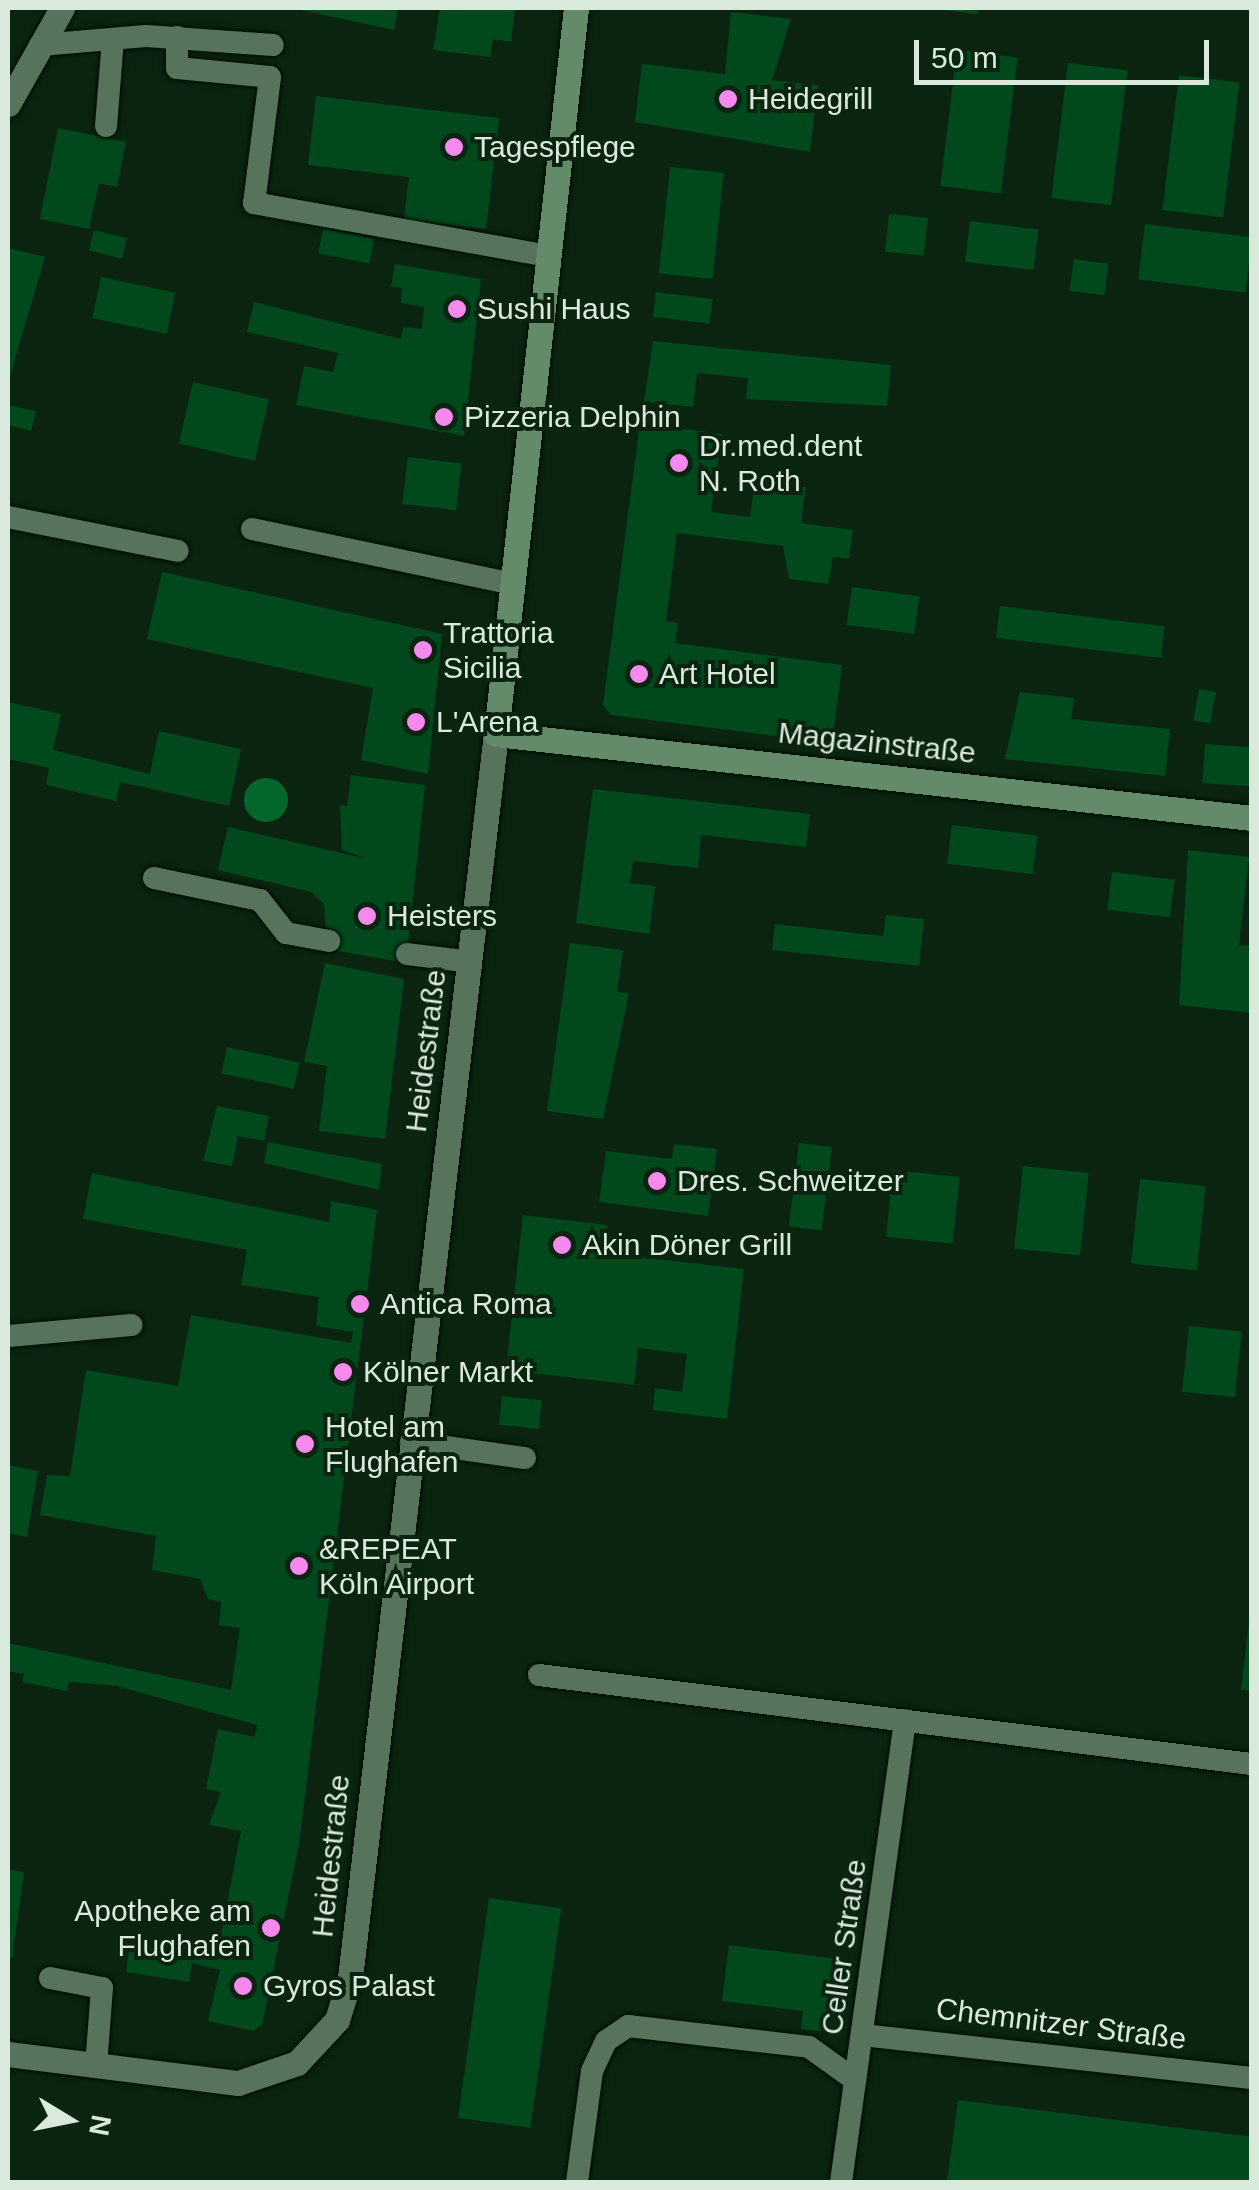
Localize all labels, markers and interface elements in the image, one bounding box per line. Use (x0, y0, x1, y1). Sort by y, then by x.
scale bar (919, 20, 1214, 82)
text: 50 m (931, 41, 998, 74)
place label: Heidegrill (748, 81, 873, 117)
marker: Heidegrill (717, 88, 739, 110)
place label: Tagespflege (474, 129, 636, 165)
marker: Tagespflege (443, 136, 465, 158)
place label: Sushi Haus (477, 291, 630, 327)
marker: Sushi Haus (446, 298, 468, 320)
place label: Pizzeria Delphin (464, 399, 681, 435)
marker: Pizzeria Delphin (433, 406, 455, 428)
place label: Dr.med.dent N. Roth (699, 428, 862, 498)
marker: Dr.med.dent N. Roth (668, 452, 690, 474)
place label: Trattoria Sicilia (443, 615, 554, 686)
marker: Trattoria Sicilia (412, 639, 434, 661)
place label: Art Hotel (659, 656, 776, 692)
marker: Art Hotel (628, 663, 650, 685)
place label: L'Arena (436, 704, 538, 740)
marker: L'Arena (405, 711, 427, 733)
street label: Magazinstraße (776, 715, 978, 771)
place label: Heisters (387, 898, 497, 934)
marker: Heisters (356, 905, 378, 927)
street label: Heidestraße (398, 968, 454, 1134)
place label: Dres. Schweitzer (677, 1163, 904, 1199)
marker: Dres. Schweitzer (646, 1170, 668, 1192)
place label: Akin Döner Grill (582, 1227, 792, 1263)
marker: Akin Döner Grill (551, 1234, 573, 1256)
place label: Antica Roma (380, 1286, 552, 1322)
marker: Antica Roma (349, 1293, 371, 1315)
place label: Kölner Markt (363, 1354, 533, 1390)
marker: Kölner Markt (332, 1361, 354, 1383)
place label: Hotel am Flughafen (325, 1409, 458, 1480)
marker: Hotel am Flughafen (294, 1433, 316, 1455)
place label: &REPEAT Köln Airport (319, 1531, 476, 1602)
marker: &REPEAT Köln Airport (288, 1555, 310, 1577)
street label: Heidestraße (305, 1773, 357, 1939)
street label: Celler Straße (814, 1857, 874, 2037)
place label: Apotheke am Flughafen (74, 1893, 251, 1964)
marker: Apotheke am Flughafen (260, 1917, 282, 1939)
place label: Gyros Palast (263, 1968, 435, 2004)
marker: Gyros Palast (232, 1975, 254, 1997)
street label: Chemnitzer Straße (934, 1991, 1188, 2057)
north arrow (20, 2070, 120, 2170)
text: N (83, 2113, 117, 2138)

